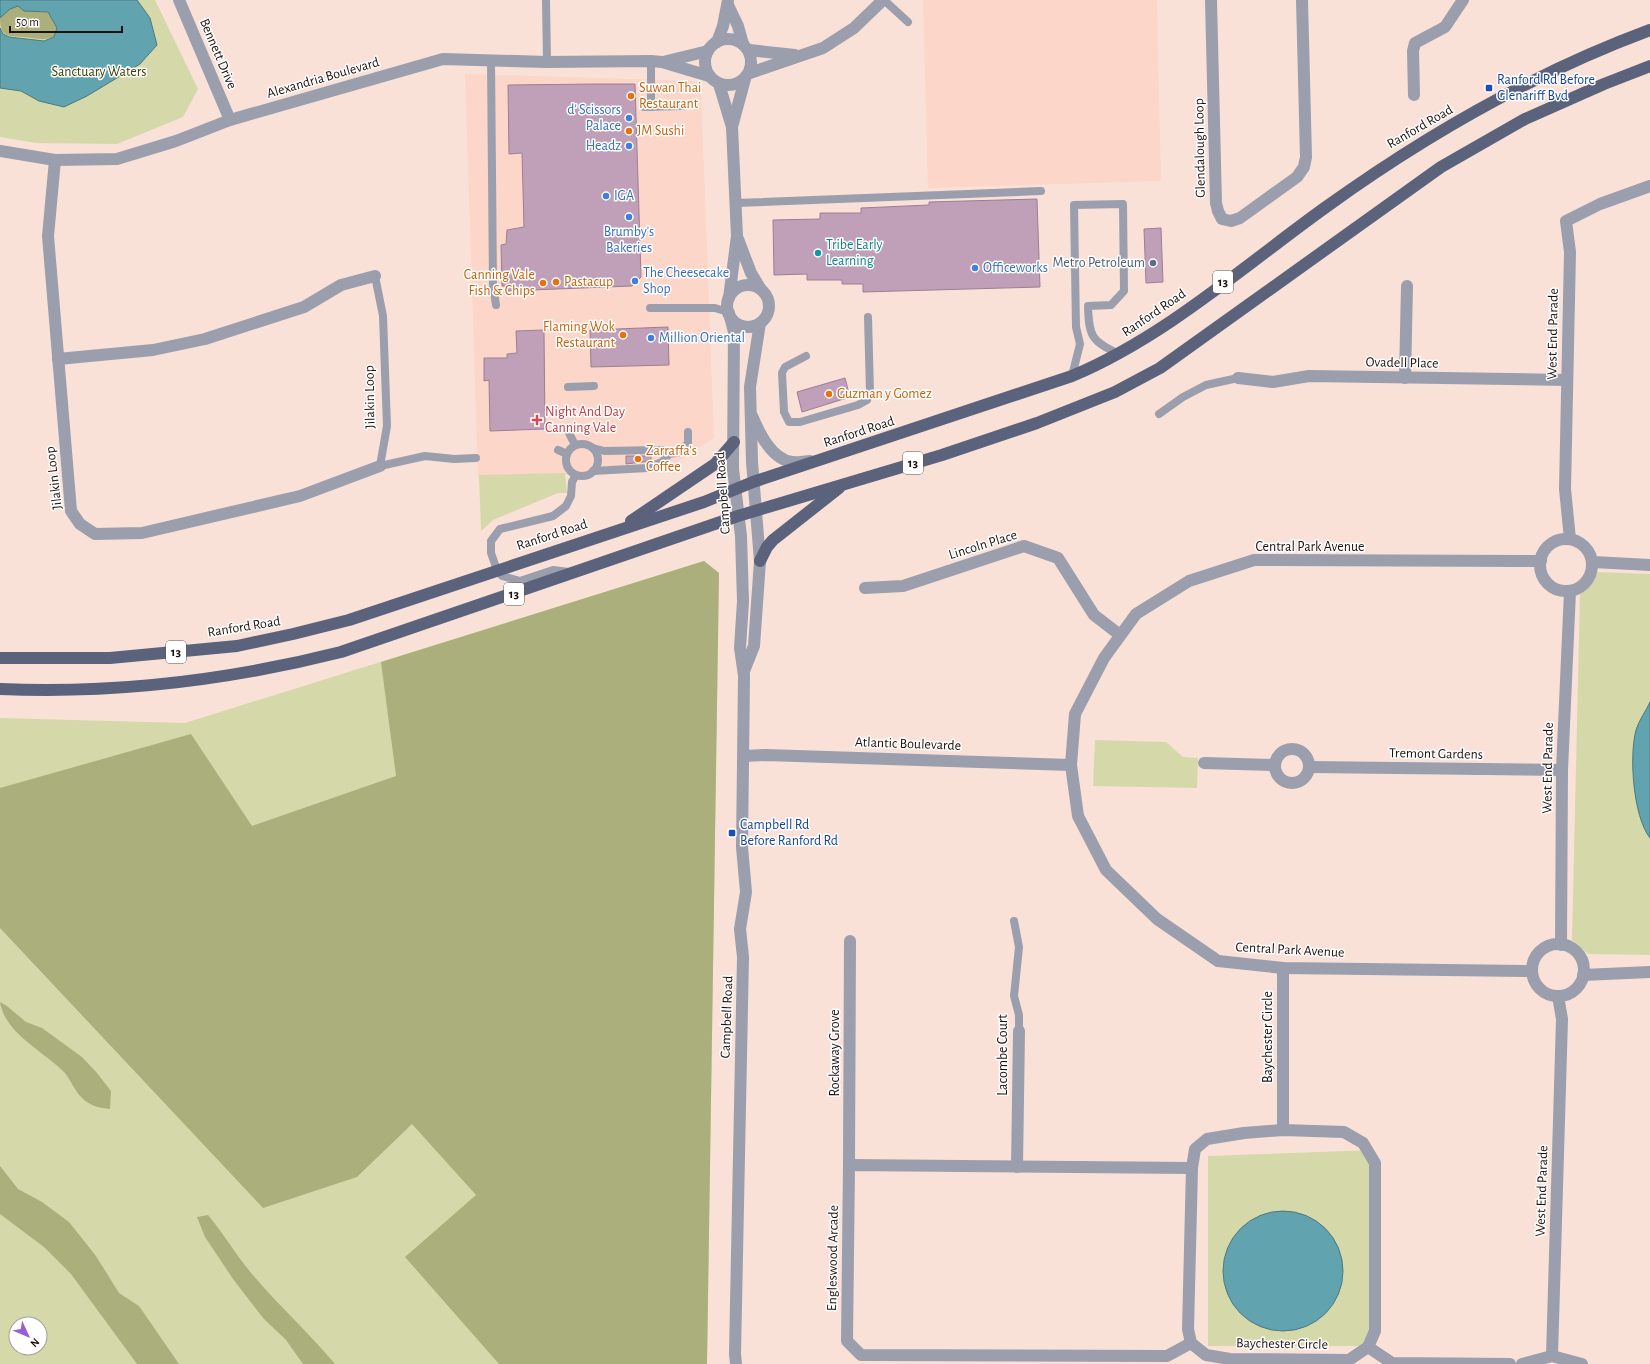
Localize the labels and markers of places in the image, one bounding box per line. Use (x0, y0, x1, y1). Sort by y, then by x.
place label: Ranford Rd Before Glenariff Bvd (1497, 73, 1595, 103)
place label: Suwan Thai Restaurant (639, 81, 702, 111)
marker: Ranford Rd Before Glenariff Bvd (1484, 83, 1494, 93)
marker: Suwan Thai Restaurant (626, 91, 636, 101)
place label: d' Scissors Palace (567, 103, 621, 133)
marker: d' Scissors Palace (624, 113, 634, 123)
place label: JM Sushi (637, 124, 684, 138)
marker: JM Sushi (624, 126, 634, 136)
place label: Headz (586, 139, 621, 153)
marker: Headz (624, 141, 634, 151)
place label: IGA (614, 189, 634, 203)
marker: IGA (601, 191, 611, 201)
marker: Brumby's Bakeries (624, 212, 634, 222)
place label: Brumby's Bakeries (604, 225, 654, 255)
place label: Tribe Early Learning (826, 238, 883, 268)
marker: Tribe Early Learning (813, 248, 823, 258)
place label: Metro Petroleum (1053, 256, 1145, 270)
marker: Metro Petroleum (1148, 258, 1158, 268)
place label: Officeworks (983, 261, 1048, 275)
marker: Officeworks (970, 263, 980, 273)
place label: The Cheesecake Shop (643, 266, 729, 296)
place label: Canning Vale Fish & Chips (464, 268, 535, 298)
place label: Pastacup (564, 275, 613, 289)
marker: The Cheesecake Shop (630, 276, 640, 286)
marker: Pastacup (551, 277, 561, 287)
marker: Canning Vale Fish & Chips (538, 278, 548, 288)
place label: Flaming Wok Restaurant (543, 320, 616, 350)
marker: Flaming Wok Restaurant (618, 330, 628, 340)
place label: Million Oriental (659, 331, 745, 345)
marker: Million Oriental (646, 333, 656, 343)
place label: Guzman y Gomez (837, 387, 932, 401)
marker: Guzman y Gomez (824, 389, 834, 399)
place label: Night And Day Canning Vale (545, 405, 625, 435)
marker: Night And Day Canning Vale (532, 415, 542, 425)
place label: Zarraffa's Coffee (646, 444, 697, 474)
marker: Zarraffa's Coffee (633, 454, 643, 464)
place label: Campbell Rd Before Ranford Rd (740, 818, 838, 848)
marker: Campbell Rd Before Ranford Rd (727, 828, 737, 838)

